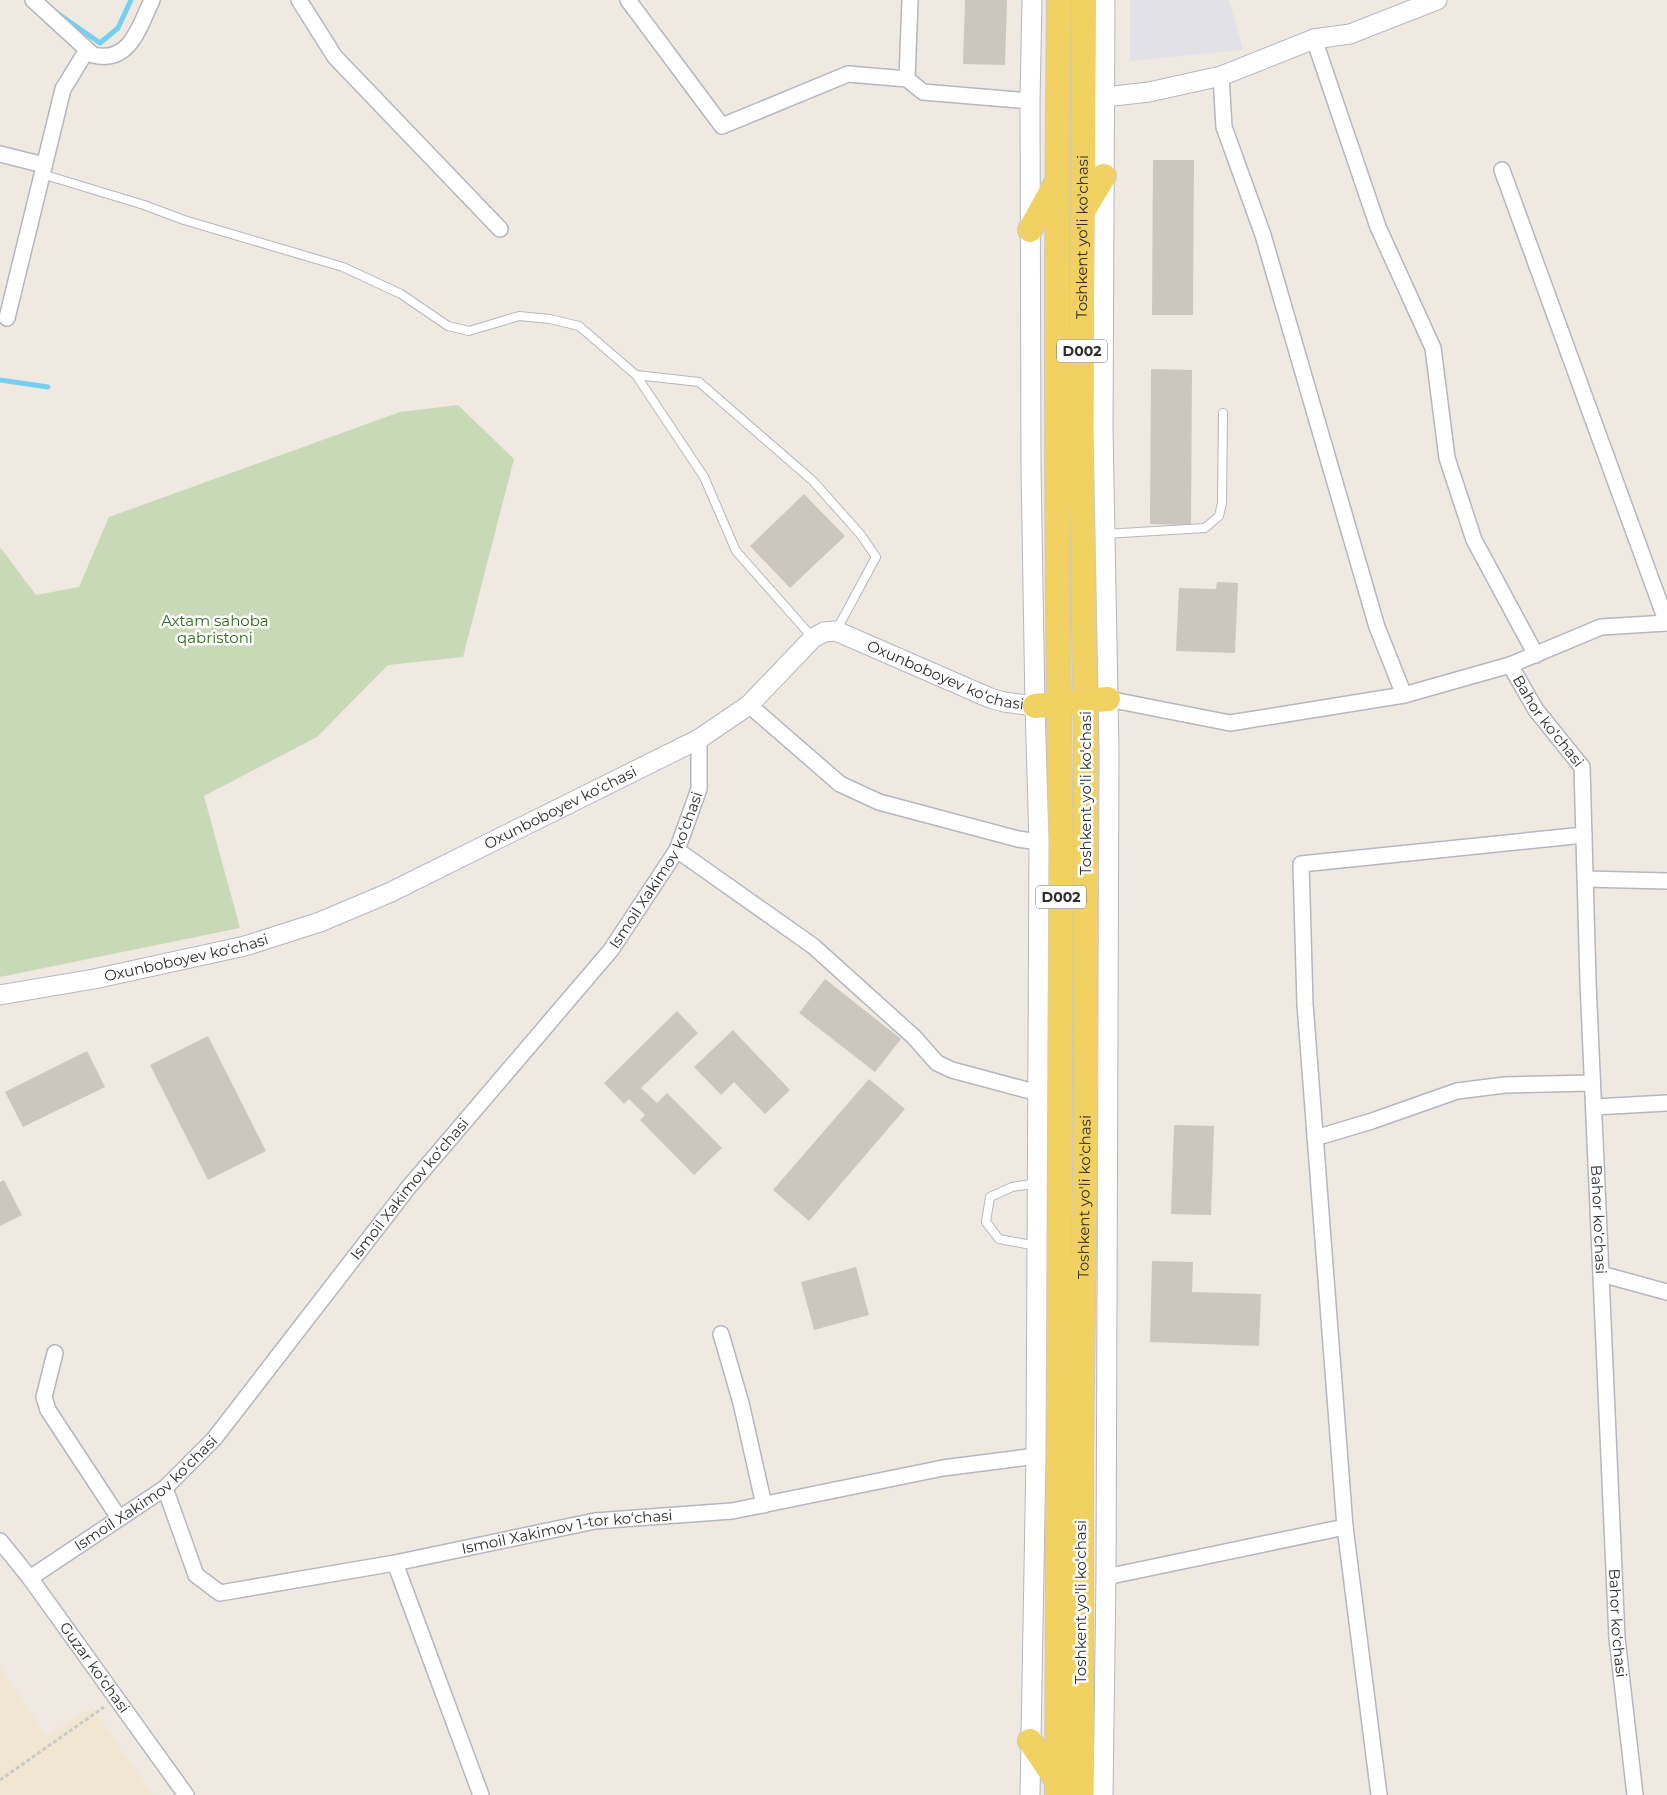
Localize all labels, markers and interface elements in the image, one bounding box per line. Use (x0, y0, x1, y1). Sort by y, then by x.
street label: Toshkent yo'li ko'chasi (1072, 155, 1092, 319)
road number: D002 (1057, 340, 1107, 362)
park label: Axtam sahoba qabristoni (161, 611, 269, 647)
street label: Oxunboboyev ko‘chasi (864, 636, 1025, 714)
street label: Bahor ko‘chasi (1509, 672, 1588, 771)
street label: Toshkent yo'li ko'chasi (1076, 711, 1095, 875)
street label: Oxunboboyev ko‘chasi (481, 761, 640, 853)
street label: Ismoil Xakimov ko‘chasi (605, 789, 706, 952)
road number: D002 (1036, 886, 1086, 909)
street label: Oxunboboyev ko‘chasi (102, 929, 271, 986)
street label: Ismoil Xakimov ko‘chasi (346, 1114, 473, 1264)
street label: Toshkent yo'li ko'chasi (1073, 1115, 1095, 1279)
street label: Bahor ko‘chasi (1587, 1164, 1611, 1274)
street label: Ismoil Xakimov ko‘chasi (70, 1431, 221, 1555)
street label: Ismoil Xakimov 1-tor ko‘chasi (460, 1505, 673, 1558)
street label: Toshkent yo'li ko'chasi (1071, 1520, 1090, 1684)
street label: Bahor ko‘chasi (1605, 1568, 1631, 1678)
street label: Guzar ko‘chasi (56, 1618, 134, 1717)

